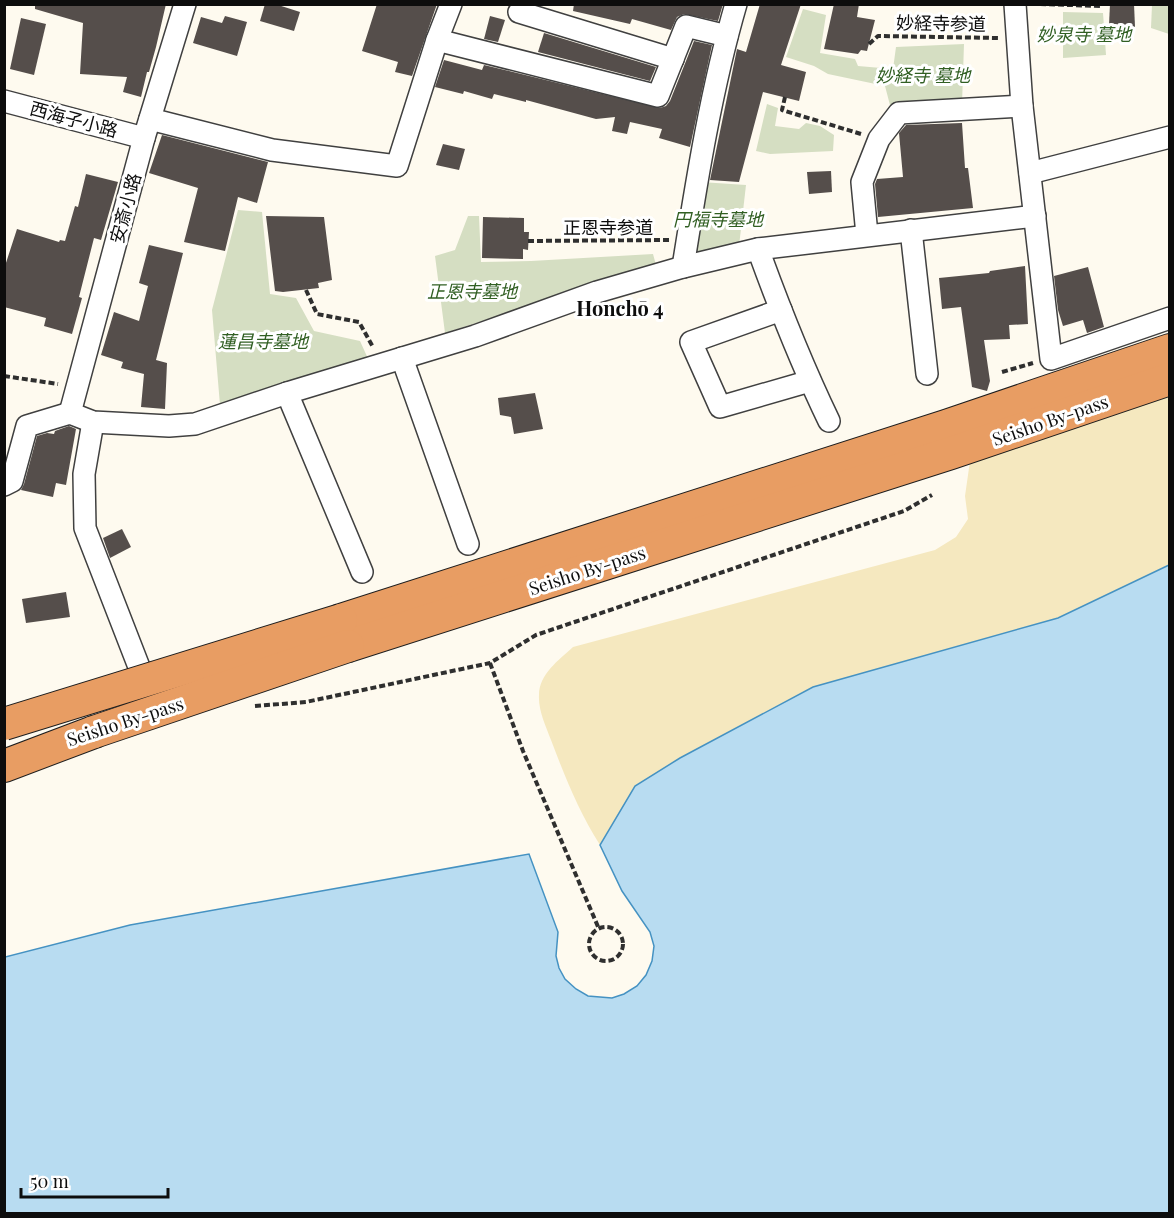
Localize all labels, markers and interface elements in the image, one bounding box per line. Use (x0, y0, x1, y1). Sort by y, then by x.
street label: 妙経寺参道 (896, 10, 986, 36)
park label: 妙泉寺 墓地 (1037, 22, 1133, 46)
park label: 妙経寺 墓地 (876, 63, 972, 87)
street label: 西海子小路 (27, 96, 121, 142)
street label: 安斎小路 (104, 170, 146, 246)
park label: 円福寺墓地 (673, 207, 765, 231)
street label: 正恩寺参道 (563, 215, 653, 239)
park label: 正恩寺墓地 (427, 279, 519, 303)
district label: Honchō 4 (576, 294, 664, 321)
park label: 蓮昌寺墓地 (218, 329, 310, 353)
street label: Seisho By-pass (989, 389, 1111, 451)
street label: Seisho By-pass (526, 540, 648, 600)
street label: Seisho By-pass (64, 691, 186, 751)
scale bar (21, 1161, 168, 1199)
text: 50 m (30, 1169, 69, 1193)

